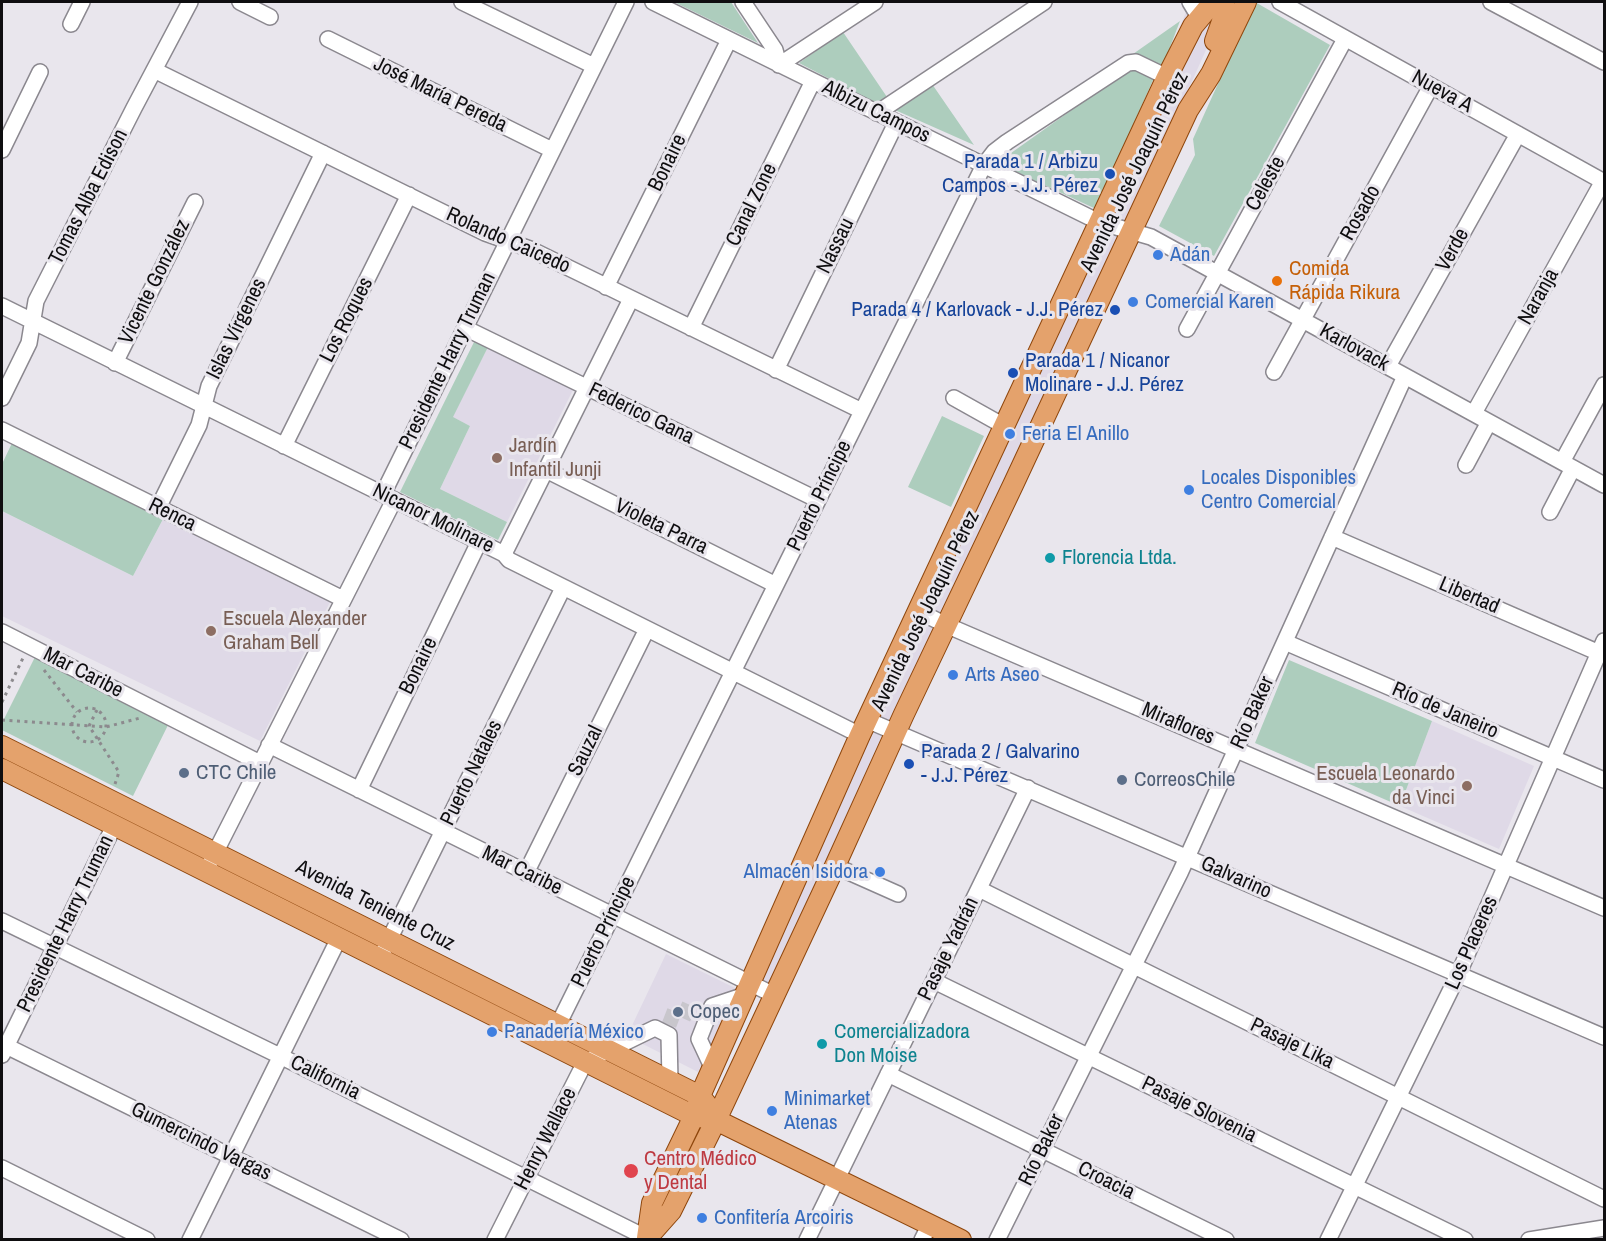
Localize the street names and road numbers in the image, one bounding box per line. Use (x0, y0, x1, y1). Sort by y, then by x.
street label: José María Pereda (369, 52, 511, 138)
street label: Nueva A (1407, 65, 1477, 119)
street label: Avenida José Joaquín Pérez (1075, 68, 1195, 276)
street label: Albizu Campos (818, 75, 934, 149)
street label: Tomas Alba Edison (44, 125, 134, 269)
street label: Bonaire (643, 130, 693, 196)
street label: Celeste (1241, 152, 1291, 216)
street label: Canal Zone (721, 159, 783, 251)
street label: Rosado (1336, 181, 1386, 245)
street label: Rolando Caicedo (442, 202, 574, 280)
street label: Nassau (812, 214, 860, 278)
street label: Vicente González (114, 216, 196, 348)
street label: Verde (1431, 224, 1475, 276)
street label: Naranja (1513, 265, 1565, 329)
street label: Presidente Harry Truman (394, 268, 502, 454)
street label: Los Roques (315, 273, 379, 367)
street label: Islas Vírgenes (202, 275, 272, 383)
street label: Karlovack (1315, 319, 1393, 377)
street label: Federico Gana (584, 378, 698, 450)
street label: Puerto Príncipe (782, 437, 858, 555)
street label: Nicanor Molinare (368, 479, 498, 559)
street label: Renca (144, 493, 200, 537)
street label: Violeta Parra (610, 494, 712, 560)
street label: Avenida José Joaquín Pérez (866, 507, 986, 715)
street label: Libertad (1435, 572, 1503, 620)
street label: Bonaire (394, 633, 444, 699)
street label: Mar Caribe (39, 642, 127, 704)
street label: Río Baker (1226, 673, 1280, 753)
street label: Río de Janeiro (1388, 677, 1502, 745)
street label: Miraflores (1138, 697, 1218, 751)
street label: Puerto Natales (436, 716, 508, 830)
street label: Sauzal (563, 722, 609, 780)
street label: Presidente Harry Truman (12, 831, 120, 1017)
street label: Mar Caribe (478, 841, 566, 901)
street label: Galvarino (1197, 851, 1275, 905)
street label: Avenida Teniente Cruz (291, 855, 459, 957)
street label: Puerto Príncipe (566, 873, 642, 991)
street label: Los Placeres (1440, 892, 1504, 994)
street label: Pasaje Yadrán (913, 893, 985, 1005)
street label: Pasaje Lika (1246, 1013, 1338, 1075)
street label: California (286, 1050, 364, 1106)
street label: Pasaje Slovenia (1138, 1071, 1260, 1149)
street label: Henry Wallace (510, 1084, 582, 1194)
street label: Gumercindo Vargas (127, 1097, 275, 1187)
street label: Río Baker (1014, 1110, 1070, 1190)
street label: Croacia (1073, 1156, 1139, 1206)

